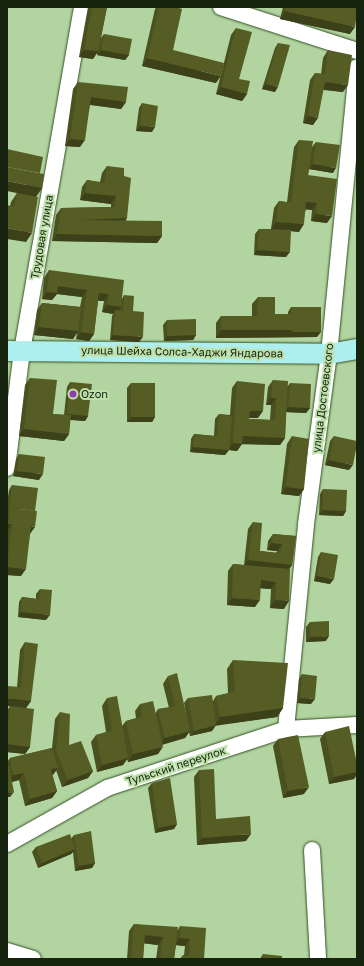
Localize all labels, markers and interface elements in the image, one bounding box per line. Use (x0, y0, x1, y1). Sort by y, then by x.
street label: Трудовая улица (28, 194, 56, 280)
street label: улица Достоевского (310, 342, 336, 454)
street label: улица Шейха Солса-Хаджи Яндарова (81, 344, 283, 360)
place label: Ozon (81, 387, 108, 401)
marker: Ozon (68, 389, 78, 399)
street label: Тульский переулок (125, 744, 227, 788)

